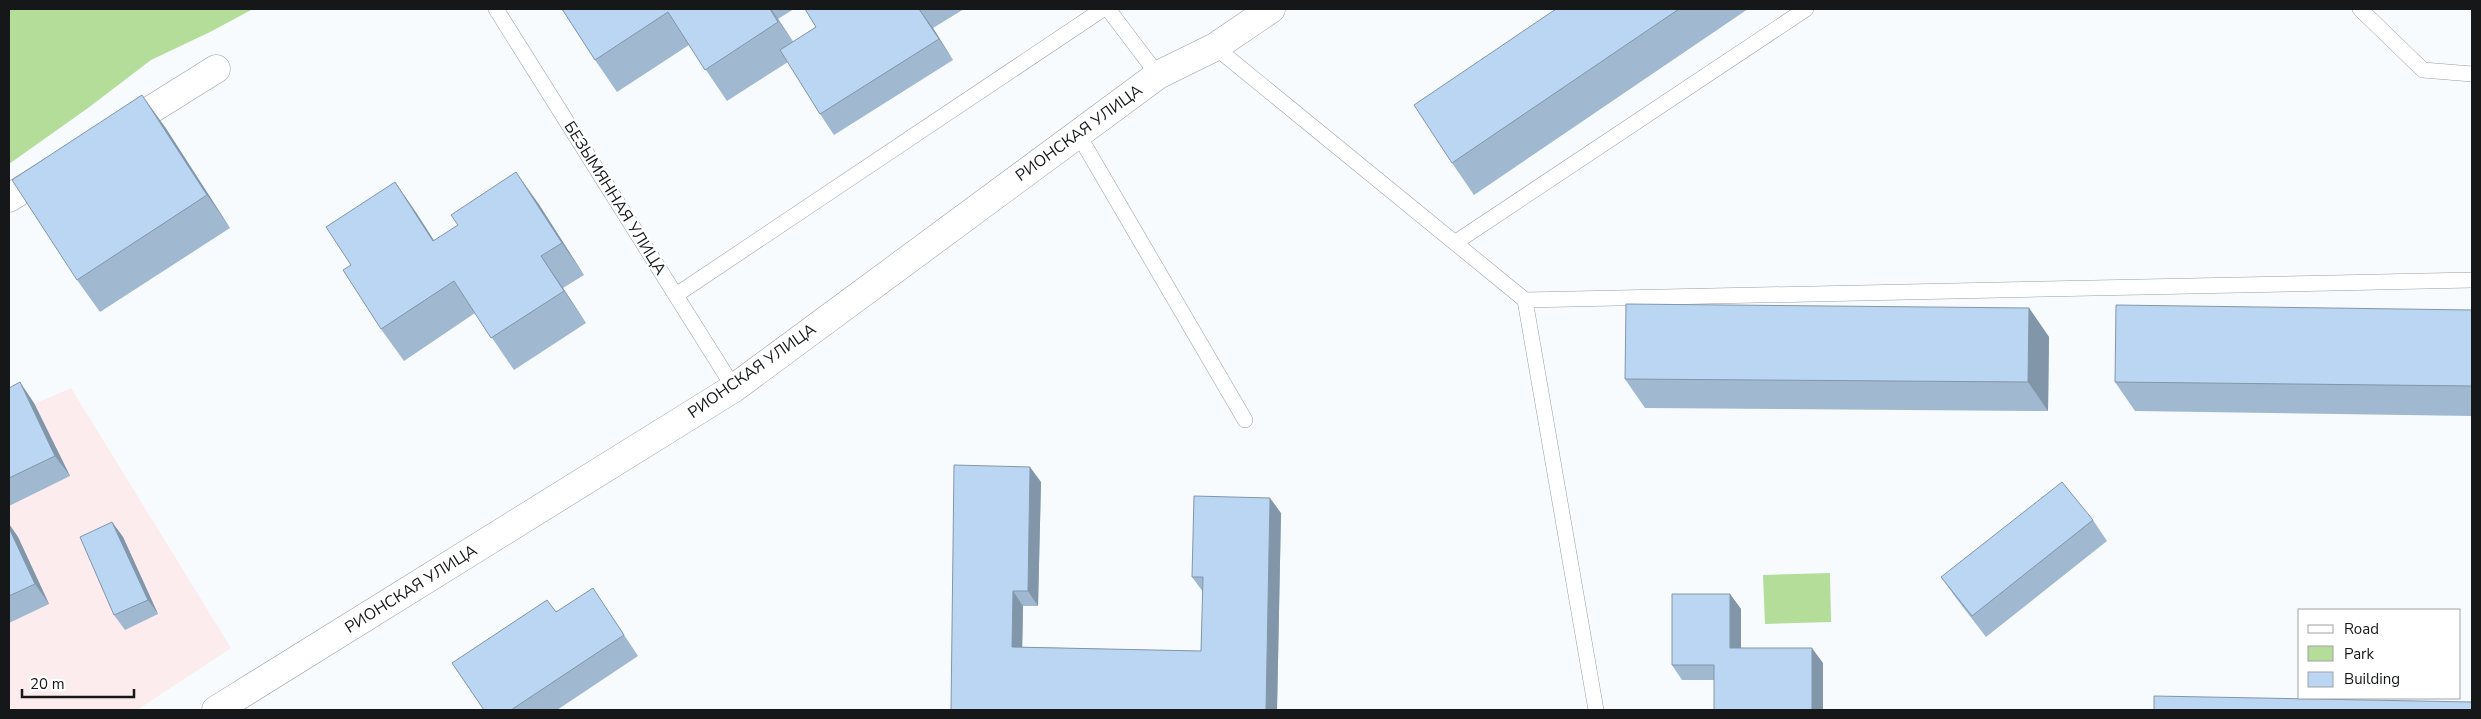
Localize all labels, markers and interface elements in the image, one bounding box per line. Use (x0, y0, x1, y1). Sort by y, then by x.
street label: РИОНСКАЯ УЛИЦА (1011, 79, 1147, 187)
street label: БЕЗЫМЯННАЯ УЛИЦА (559, 117, 671, 279)
street label: РИОНСКАЯ УЛИЦА (683, 318, 821, 424)
street label: РИОНСКАЯ УЛИЦА (341, 539, 482, 639)
legend (2298, 609, 2461, 699)
text: Road (2344, 619, 2379, 639)
text: Park (2344, 644, 2374, 664)
scale bar (22, 666, 135, 698)
text: Building (2344, 669, 2400, 689)
text: 20 m (30, 674, 65, 694)

